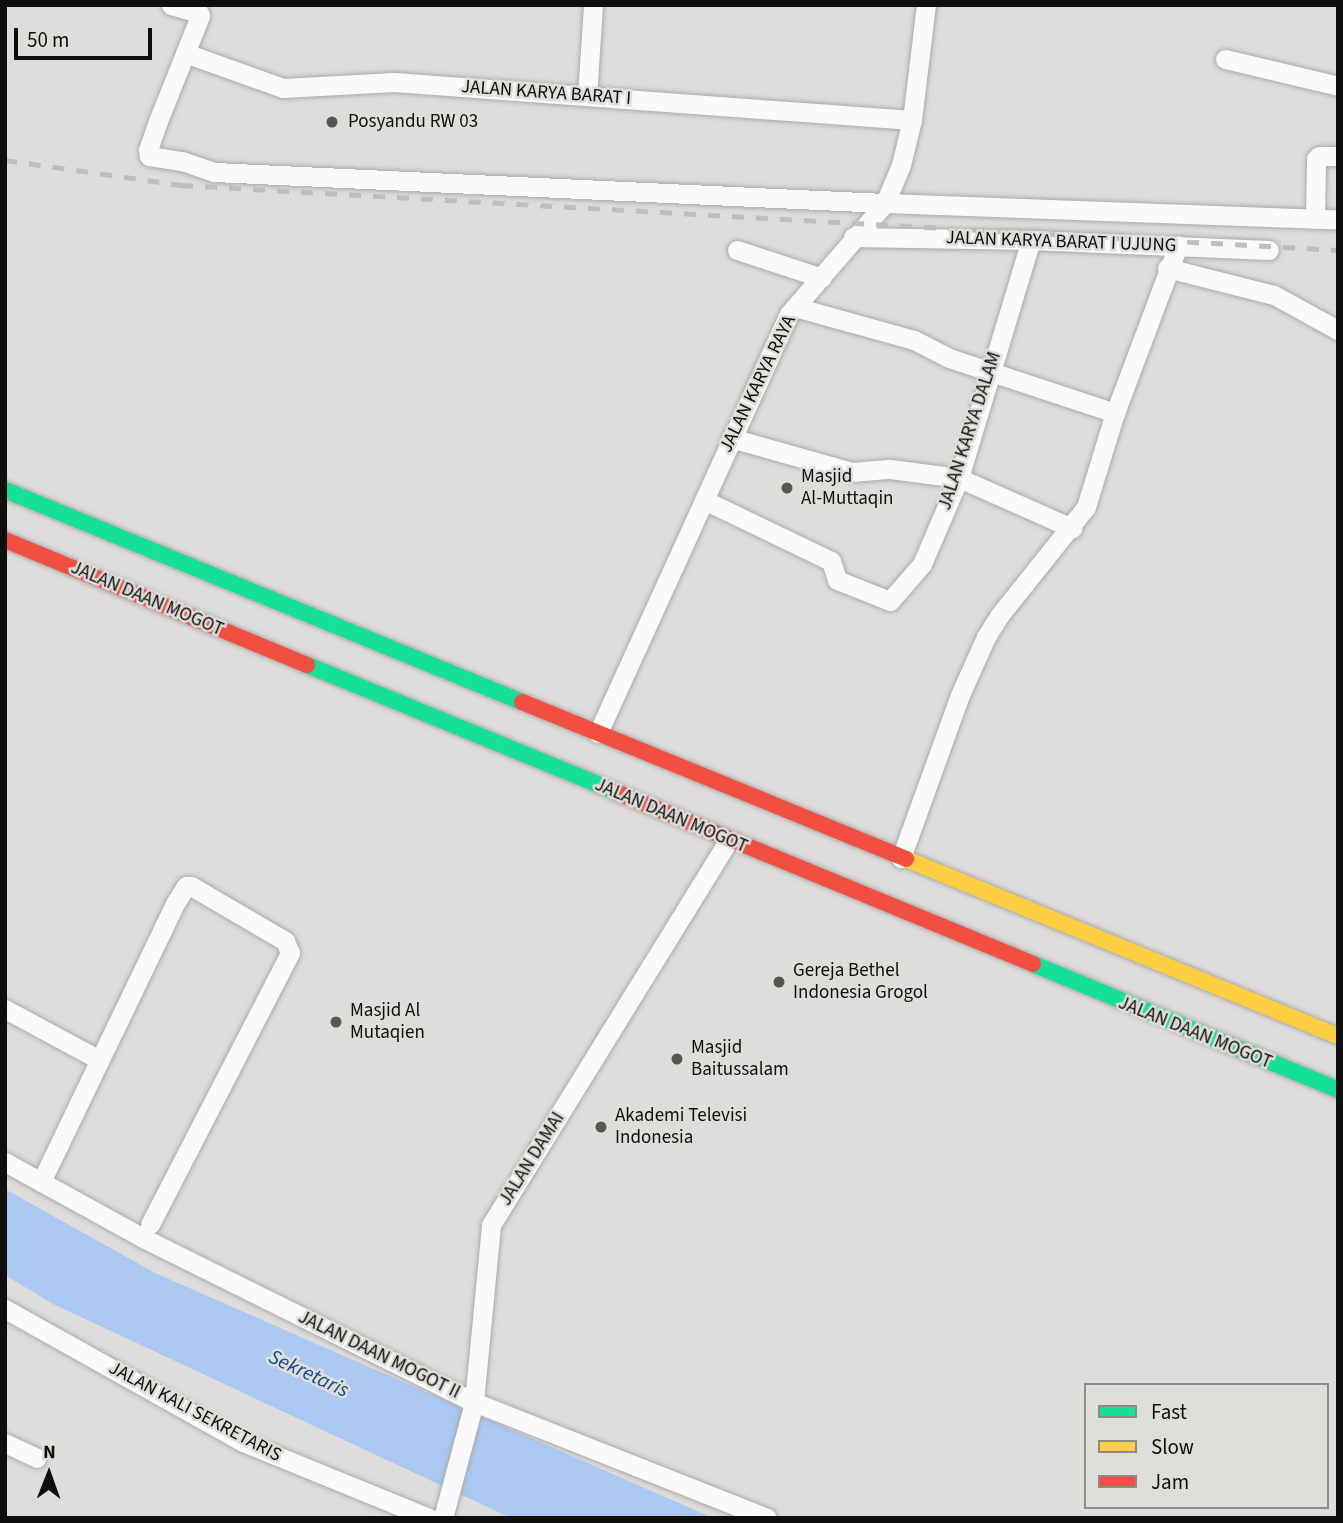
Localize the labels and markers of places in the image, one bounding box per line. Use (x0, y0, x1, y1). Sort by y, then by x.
place label: Posyandu RW 03 (348, 111, 478, 133)
marker: Posyandu RW 03 (322, 112, 342, 132)
place label: Masjid Al-Muttaqin (801, 466, 893, 510)
marker: Masjid Al-Muttaqin (779, 480, 795, 496)
place label: Gereja Bethel Indonesia Grogol (793, 960, 928, 1004)
marker: Gereja Bethel Indonesia Grogol (771, 974, 787, 990)
place label: Masjid Al Mutaqien (350, 1000, 425, 1044)
marker: Masjid Al Mutaqien (328, 1014, 344, 1030)
place label: Masjid Baitussalam (691, 1037, 789, 1081)
marker: Masjid Baitussalam (669, 1051, 685, 1067)
place label: Akademi Televisi Indonesia (615, 1105, 747, 1149)
marker: Akademi Televisi Indonesia (593, 1119, 609, 1135)

